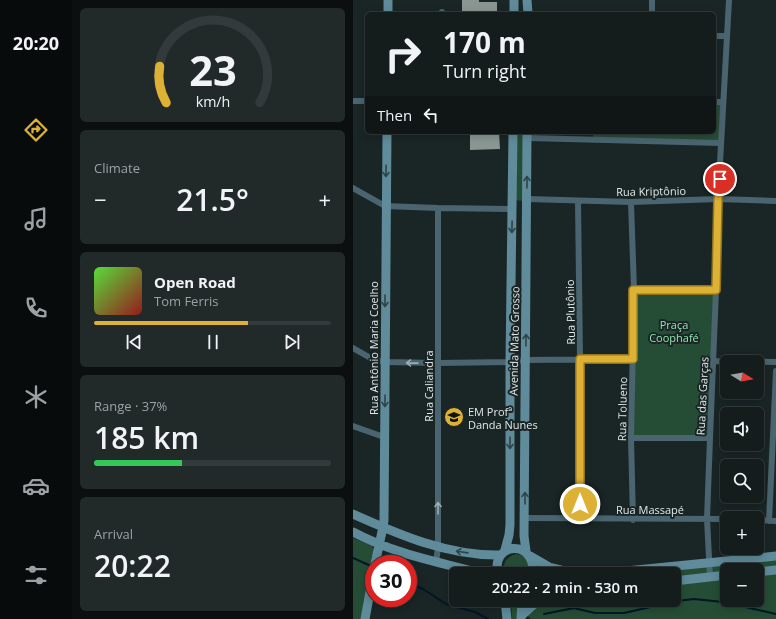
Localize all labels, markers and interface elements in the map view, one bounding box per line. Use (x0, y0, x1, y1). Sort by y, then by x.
text: 170 m (443, 23, 526, 61)
icon: right (377, 28, 429, 80)
text: 20:20 (13, 31, 59, 55)
text: 23 (189, 42, 236, 98)
text: Turn right (443, 59, 526, 83)
text: km/h (195, 92, 230, 111)
icon: left (420, 104, 442, 126)
text: Then (377, 105, 412, 125)
icon: directions (22, 116, 50, 144)
text: Climate (94, 159, 140, 177)
pin (703, 162, 737, 196)
one-way arrow (382, 164, 390, 177)
icon: arrive (709, 168, 731, 190)
one-way arrow (523, 176, 531, 189)
text: 21.5° (176, 179, 249, 220)
street label: Rua Kriptônio (616, 183, 686, 199)
text: − (94, 184, 107, 214)
text: + (318, 184, 331, 214)
icon: music (22, 205, 50, 233)
one-way arrow (508, 220, 516, 233)
text: Open Road (154, 272, 236, 292)
street label: Rua Plutônio (562, 279, 578, 345)
street label: Rua Antônio Maria Coelho (366, 281, 381, 415)
street label: Avenida Mato Grosso (506, 286, 522, 396)
text: Tom Ferris (154, 292, 219, 310)
icon: phone (22, 294, 50, 322)
one-way arrow (381, 294, 389, 307)
park label: Praça Coophafé (649, 317, 699, 345)
icon: previous (123, 331, 145, 353)
icon: pause (202, 331, 224, 353)
icon: next (281, 331, 303, 353)
one-way arrow (522, 334, 530, 347)
street label: Rua Caliandra (421, 350, 436, 422)
north arrow (720, 355, 764, 399)
map controls (720, 355, 764, 607)
street label: Rua das Garças (692, 356, 712, 436)
one-way arrow (406, 359, 419, 367)
street label: Rua Tolueno (614, 376, 630, 441)
icon: climate (22, 383, 50, 411)
one-way arrow (381, 394, 389, 407)
text: Range · 37% (94, 397, 167, 415)
place label: EM Profª Danda Nunes (468, 404, 538, 432)
school or university icon: EM Profª Danda Nunes (443, 406, 465, 428)
button: sound (720, 407, 764, 451)
text: 185 km (94, 417, 199, 458)
one-way arrow (506, 436, 514, 449)
button: search (720, 459, 764, 503)
icon: car (22, 472, 50, 500)
position arrow (559, 483, 601, 525)
one-way arrow (521, 492, 529, 505)
one-way arrow (434, 502, 442, 515)
street label: Rua Massapé (616, 502, 684, 517)
button: + (720, 511, 764, 555)
text: Arrival (94, 525, 133, 543)
text: 20:22 (94, 545, 171, 586)
one-way arrow (455, 548, 468, 556)
speed limit sign: 30 (365, 555, 417, 607)
icon: filters (22, 561, 50, 589)
button: − (720, 563, 764, 607)
text: 20:22 · 2 min · 530 m (492, 577, 638, 597)

